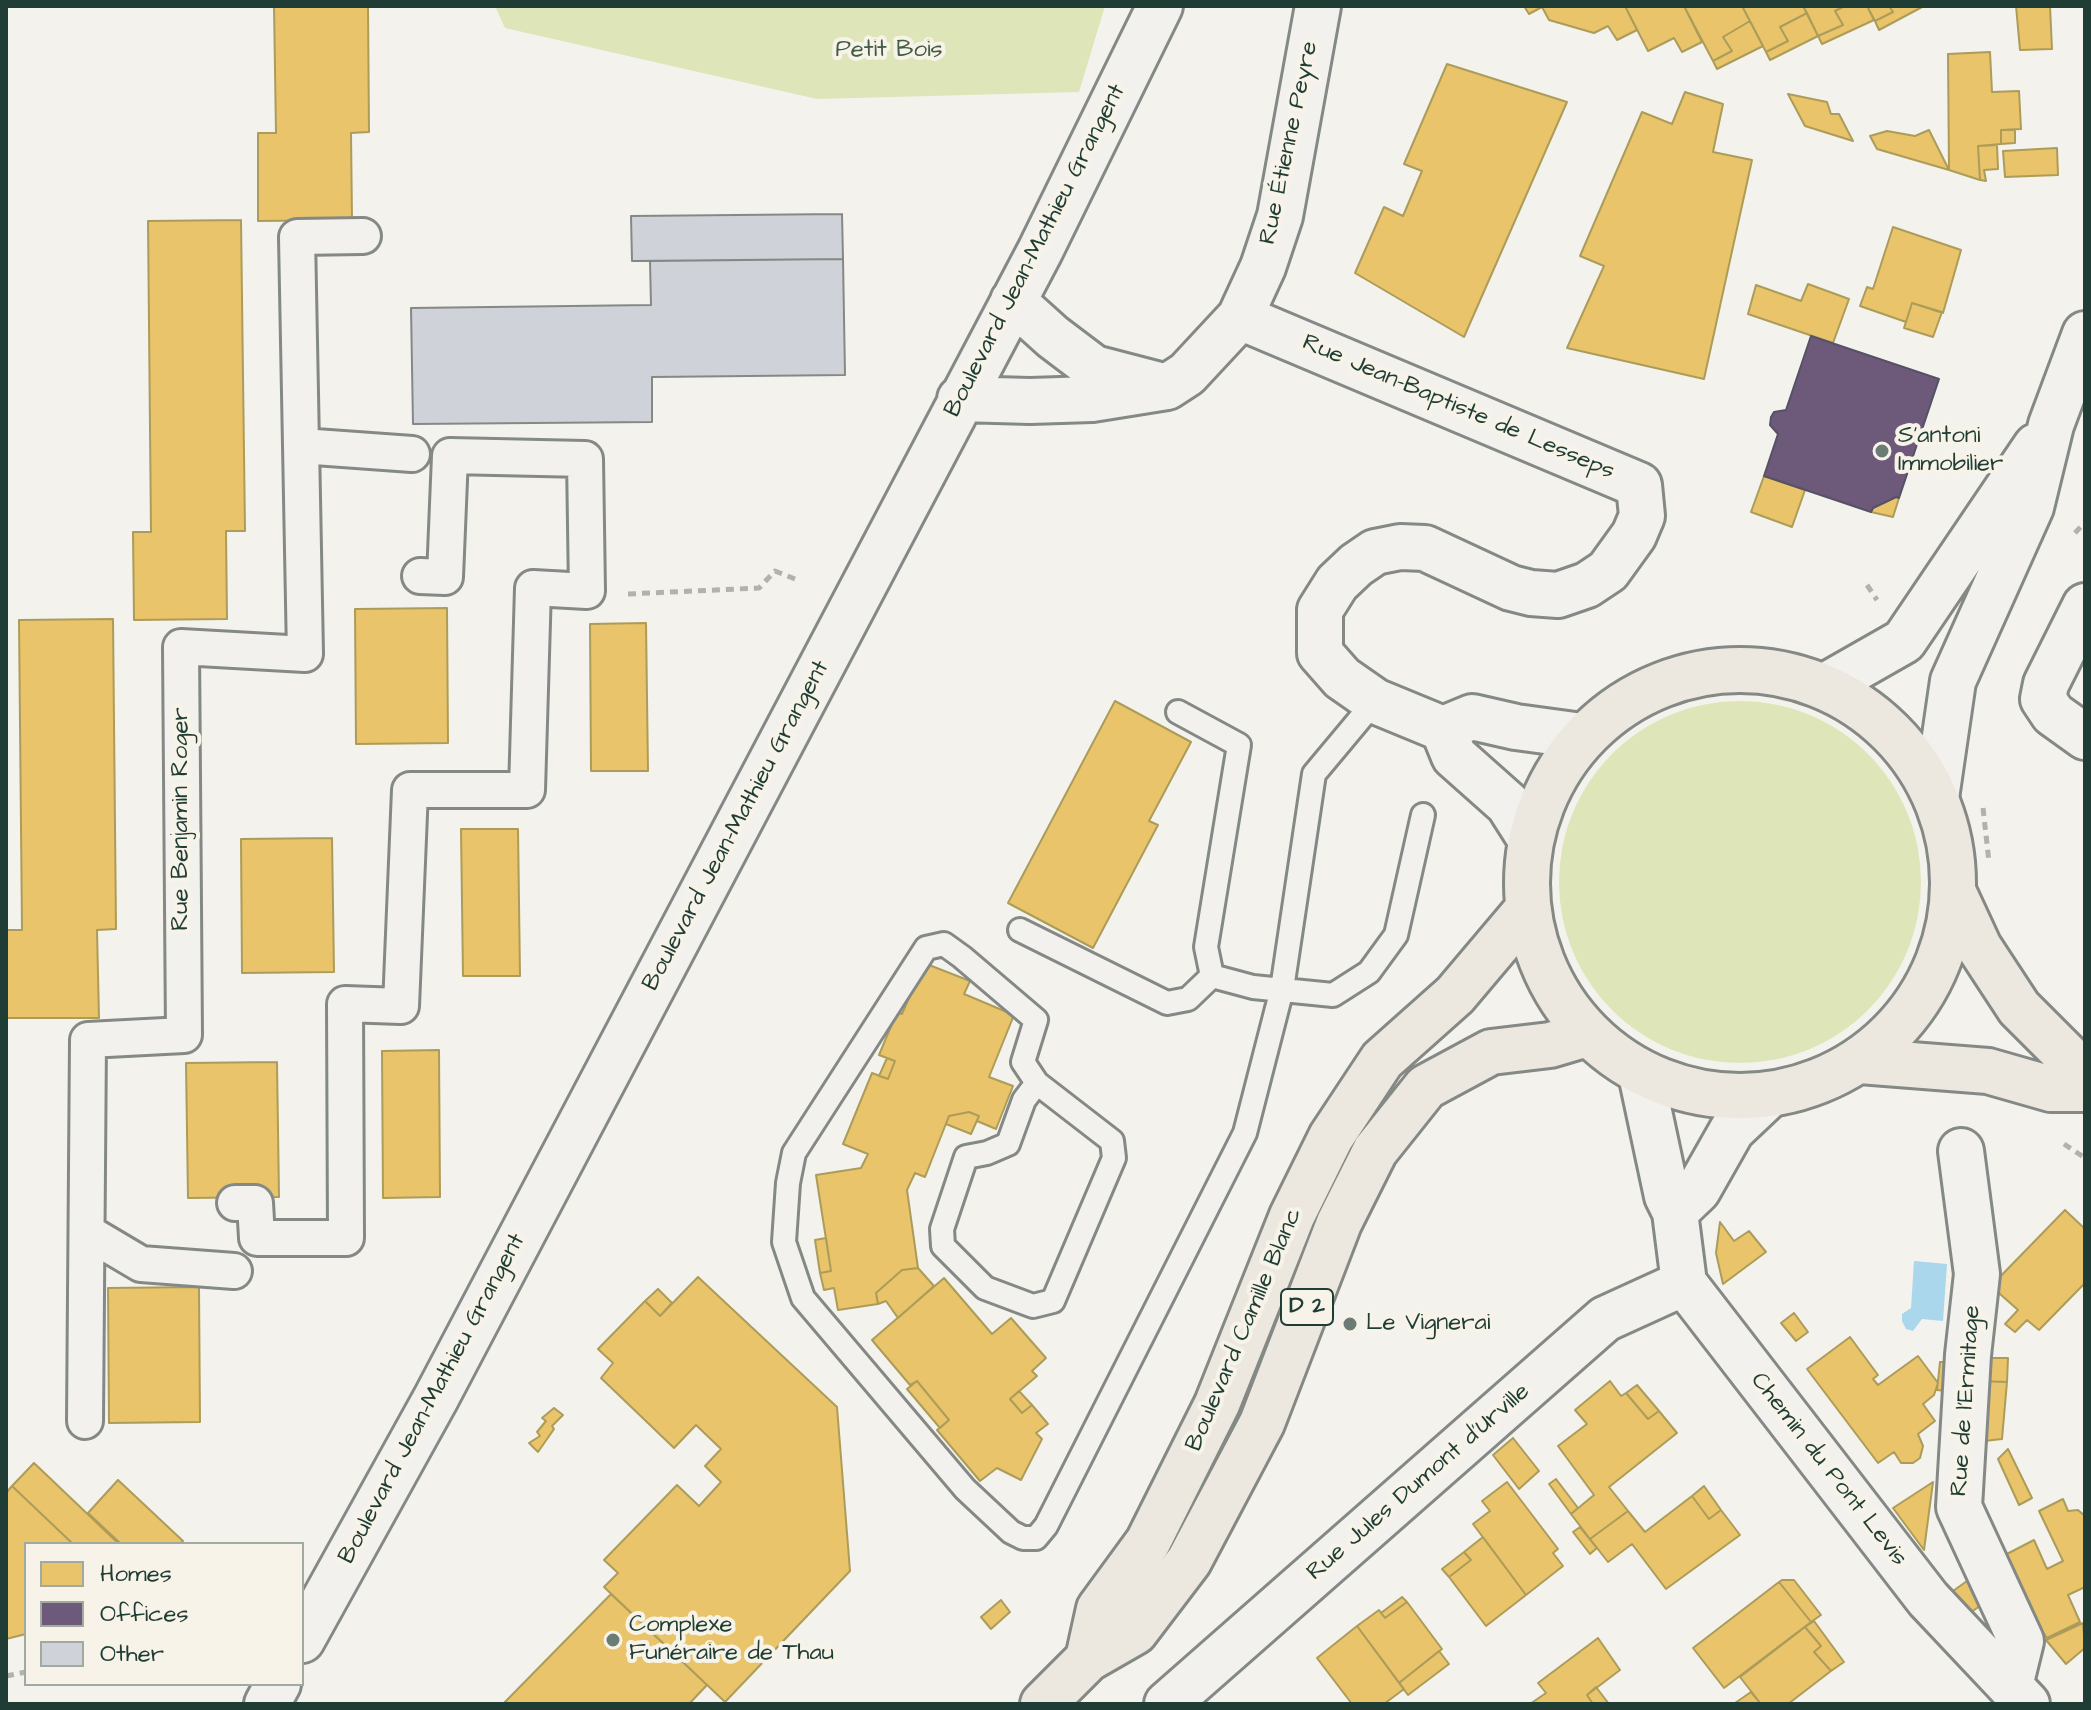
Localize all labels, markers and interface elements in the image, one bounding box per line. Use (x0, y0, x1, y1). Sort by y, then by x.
park label: Petit Bois (835, 37, 943, 65)
street label: Rue Étienne Peyre (1254, 39, 1326, 247)
street label: Boulevard Jean-Mathieu Grangent (939, 80, 1133, 422)
street label: Rue Jean-Baptiste de Lesseps (1297, 329, 1619, 487)
place label: S'antoni Immobilier (1898, 423, 2003, 479)
marker: S'antoni Immobilier (1873, 442, 1891, 460)
street label: Boulevard Jean-Mathieu Grangent (637, 656, 837, 996)
street label: Rue Benjamin Roger (168, 707, 196, 931)
street label: Boulevard Camille Blanc (1181, 1204, 1309, 1456)
street label: Boulevard Jean-Mathieu Grangent (333, 1229, 533, 1569)
road number: D 2 (1281, 1289, 1333, 1325)
street label: Rue de l'Ermitage (1946, 1304, 1988, 1498)
place label: Le Vignerai (1366, 1310, 1490, 1338)
marker: Le Vignerai (1341, 1315, 1359, 1333)
street label: Chemin du Pont Levis (1743, 1367, 1913, 1573)
street label: Rue Jules Dumont d'Urville (1302, 1378, 1536, 1588)
legend (24, 1542, 304, 1686)
text: Homes (100, 1557, 172, 1591)
text: Offices (100, 1597, 188, 1631)
place label: Complexe Funéraire de Thau (629, 1612, 834, 1668)
marker: Complexe Funéraire de Thau (604, 1631, 622, 1649)
text: Other (100, 1637, 164, 1671)

